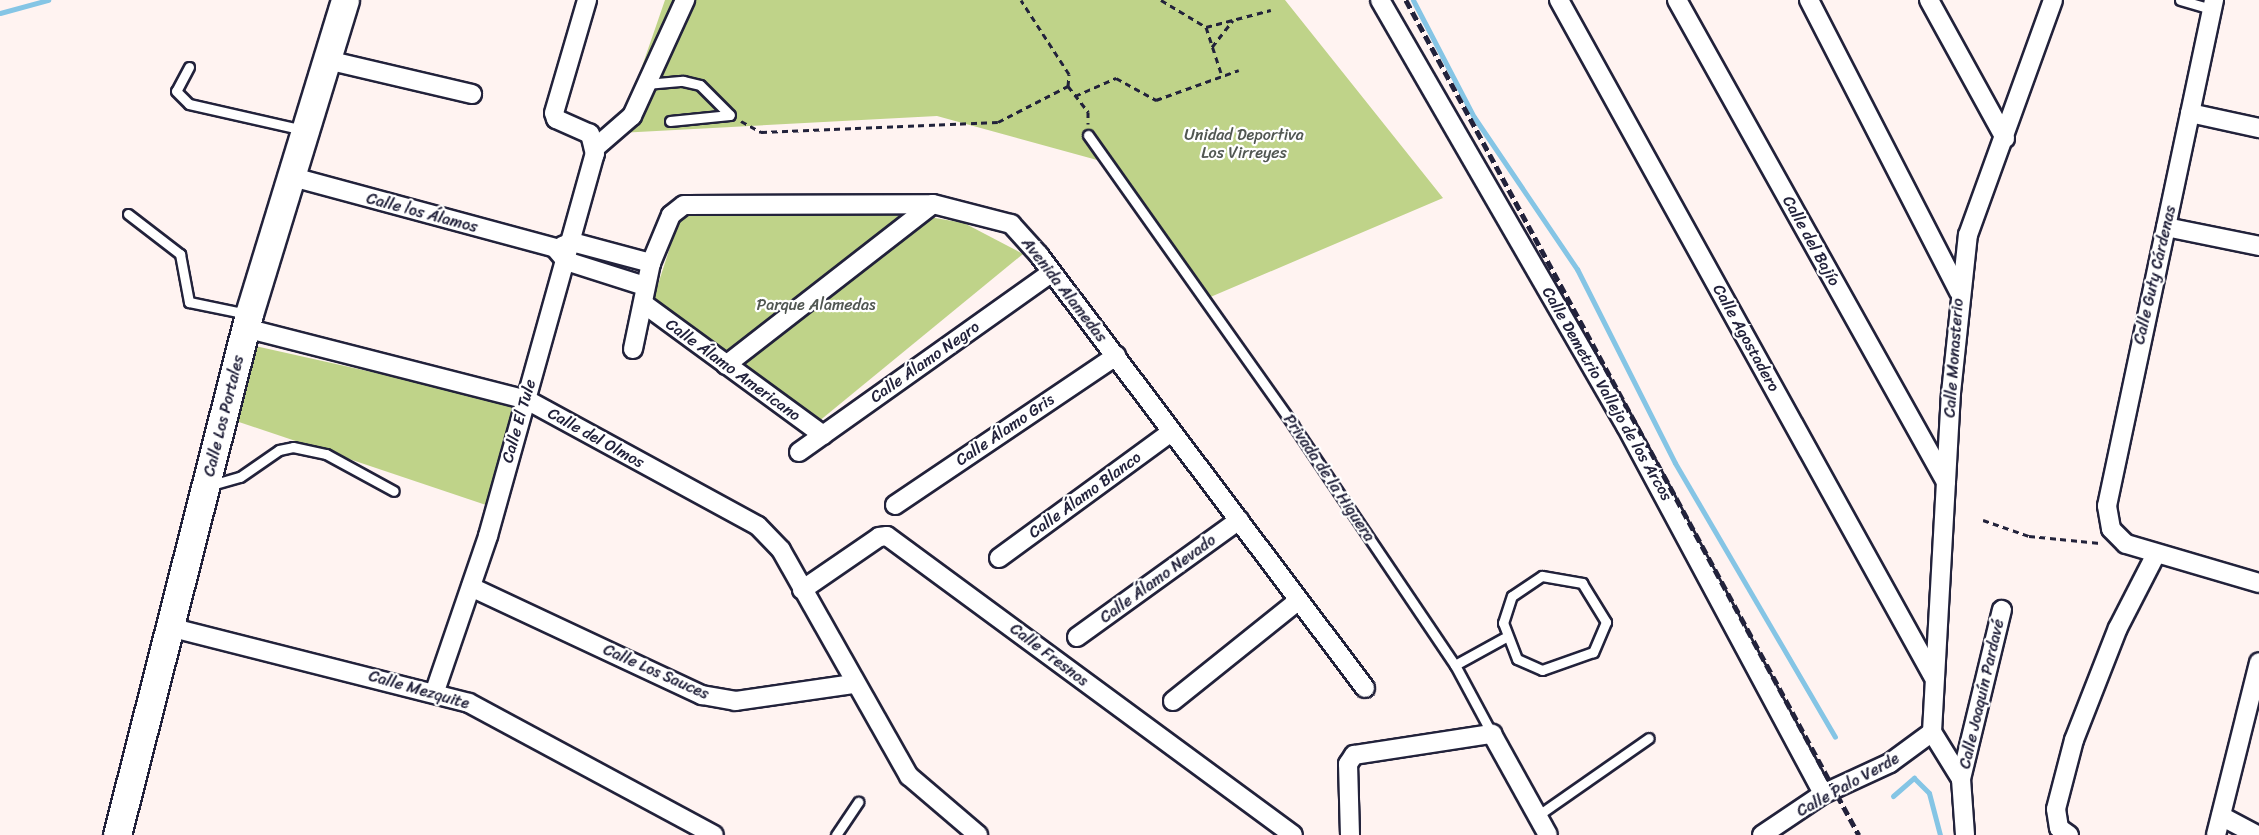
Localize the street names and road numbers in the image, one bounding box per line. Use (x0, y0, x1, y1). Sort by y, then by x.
street label: Calle los Álamos (365, 189, 479, 237)
street label: Calle del Bajío (1778, 192, 1844, 290)
street label: Calle Guty Cárdenas (2130, 203, 2180, 347)
street label: Avenida Alamedas (1017, 234, 1111, 346)
street label: Calle Agostadero (1709, 281, 1783, 395)
street label: Calle Demetrio Vallejo de los Arcos (1538, 284, 1676, 504)
street label: Calle Monasterio (1940, 298, 1968, 418)
street label: Calle Álamo Americano (662, 315, 804, 425)
street label: Calle Álamo Negro (867, 317, 983, 407)
street label: Calle Los Portales (199, 353, 249, 479)
street label: Calle El Tule (498, 377, 540, 465)
street label: Calle Álamo Gris (952, 390, 1058, 470)
street label: Calle del Olmos (545, 404, 647, 472)
street label: Privada de la Higuera (1279, 411, 1379, 545)
street label: Calle Álamo Blanco (1025, 448, 1145, 542)
street label: Calle Álamo Nevado (1096, 531, 1220, 627)
street label: Calle Joaquín Pardavé (1955, 617, 2009, 771)
street label: Calle Fresnos (1005, 619, 1093, 691)
street label: Calle Los Sauces (599, 640, 713, 704)
street label: Calle Mezquite (366, 666, 472, 714)
street label: Calle Palo Verde (1794, 749, 1902, 821)

